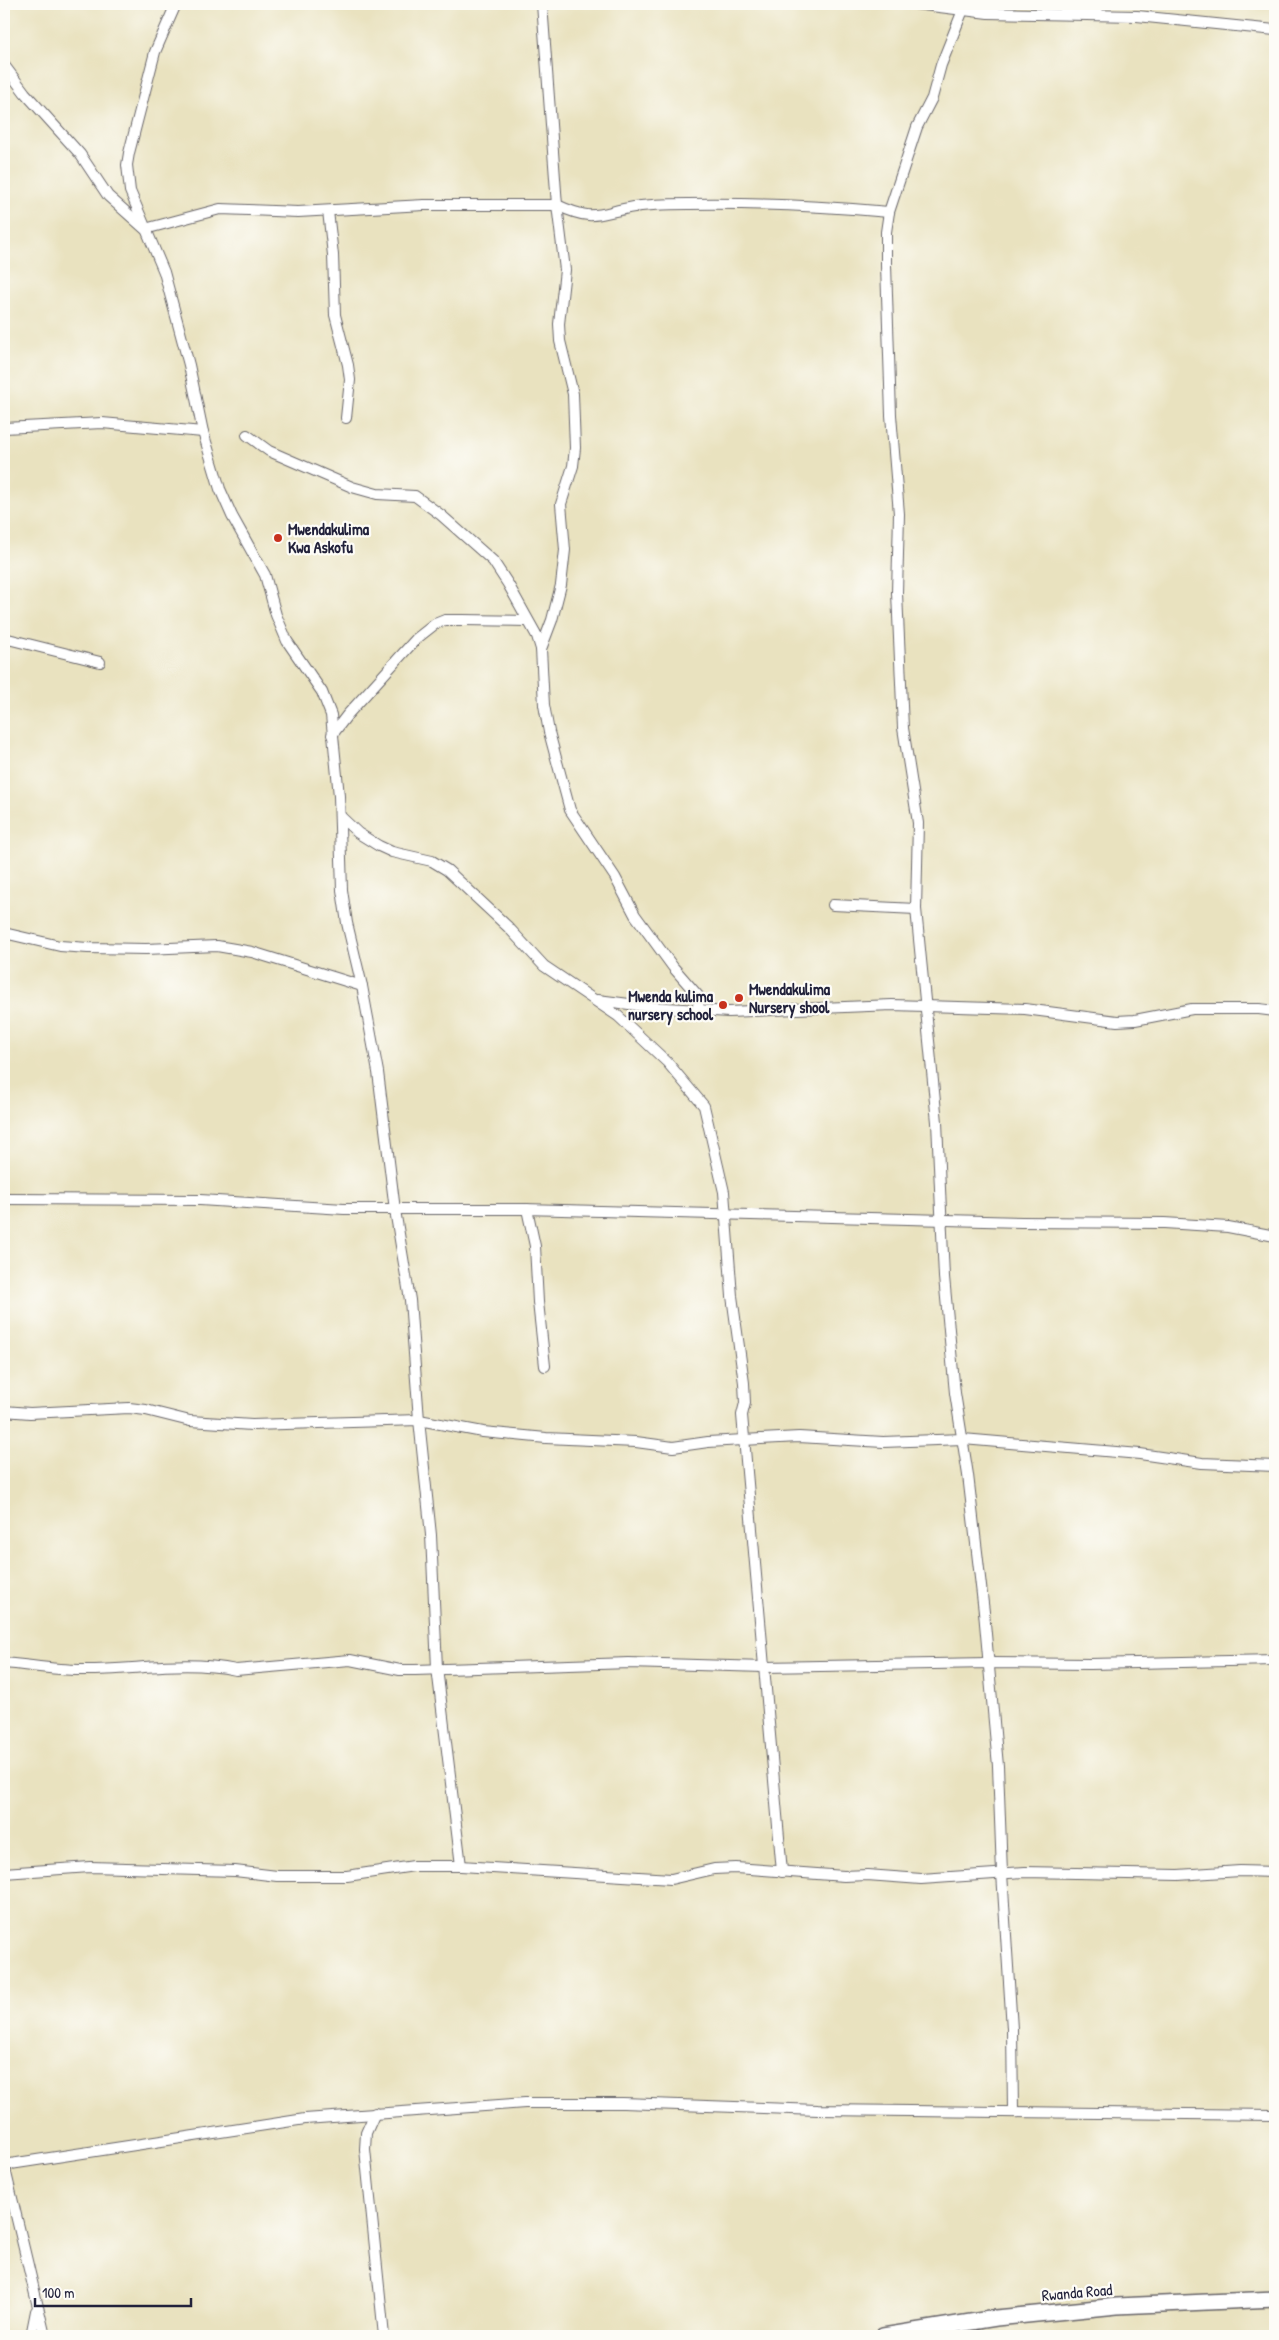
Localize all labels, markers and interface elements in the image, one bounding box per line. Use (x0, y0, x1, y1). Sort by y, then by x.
place label: Mwendakulima Kwa Askofu (288, 518, 370, 558)
marker: Mwendakulima Kwa Askofu (272, 532, 284, 544)
place label: Mwendakulima Nursery shool (749, 978, 831, 1019)
place label: Mwenda kulima nursery school (628, 985, 714, 1026)
marker: Mwendakulima Nursery shool (733, 992, 745, 1004)
marker: Mwenda kulima nursery school (717, 999, 729, 1011)
scale bar (35, 2275, 191, 2307)
street label: Rwanda Road (1041, 2278, 1113, 2306)
text: 100 m (42, 2282, 75, 2303)

